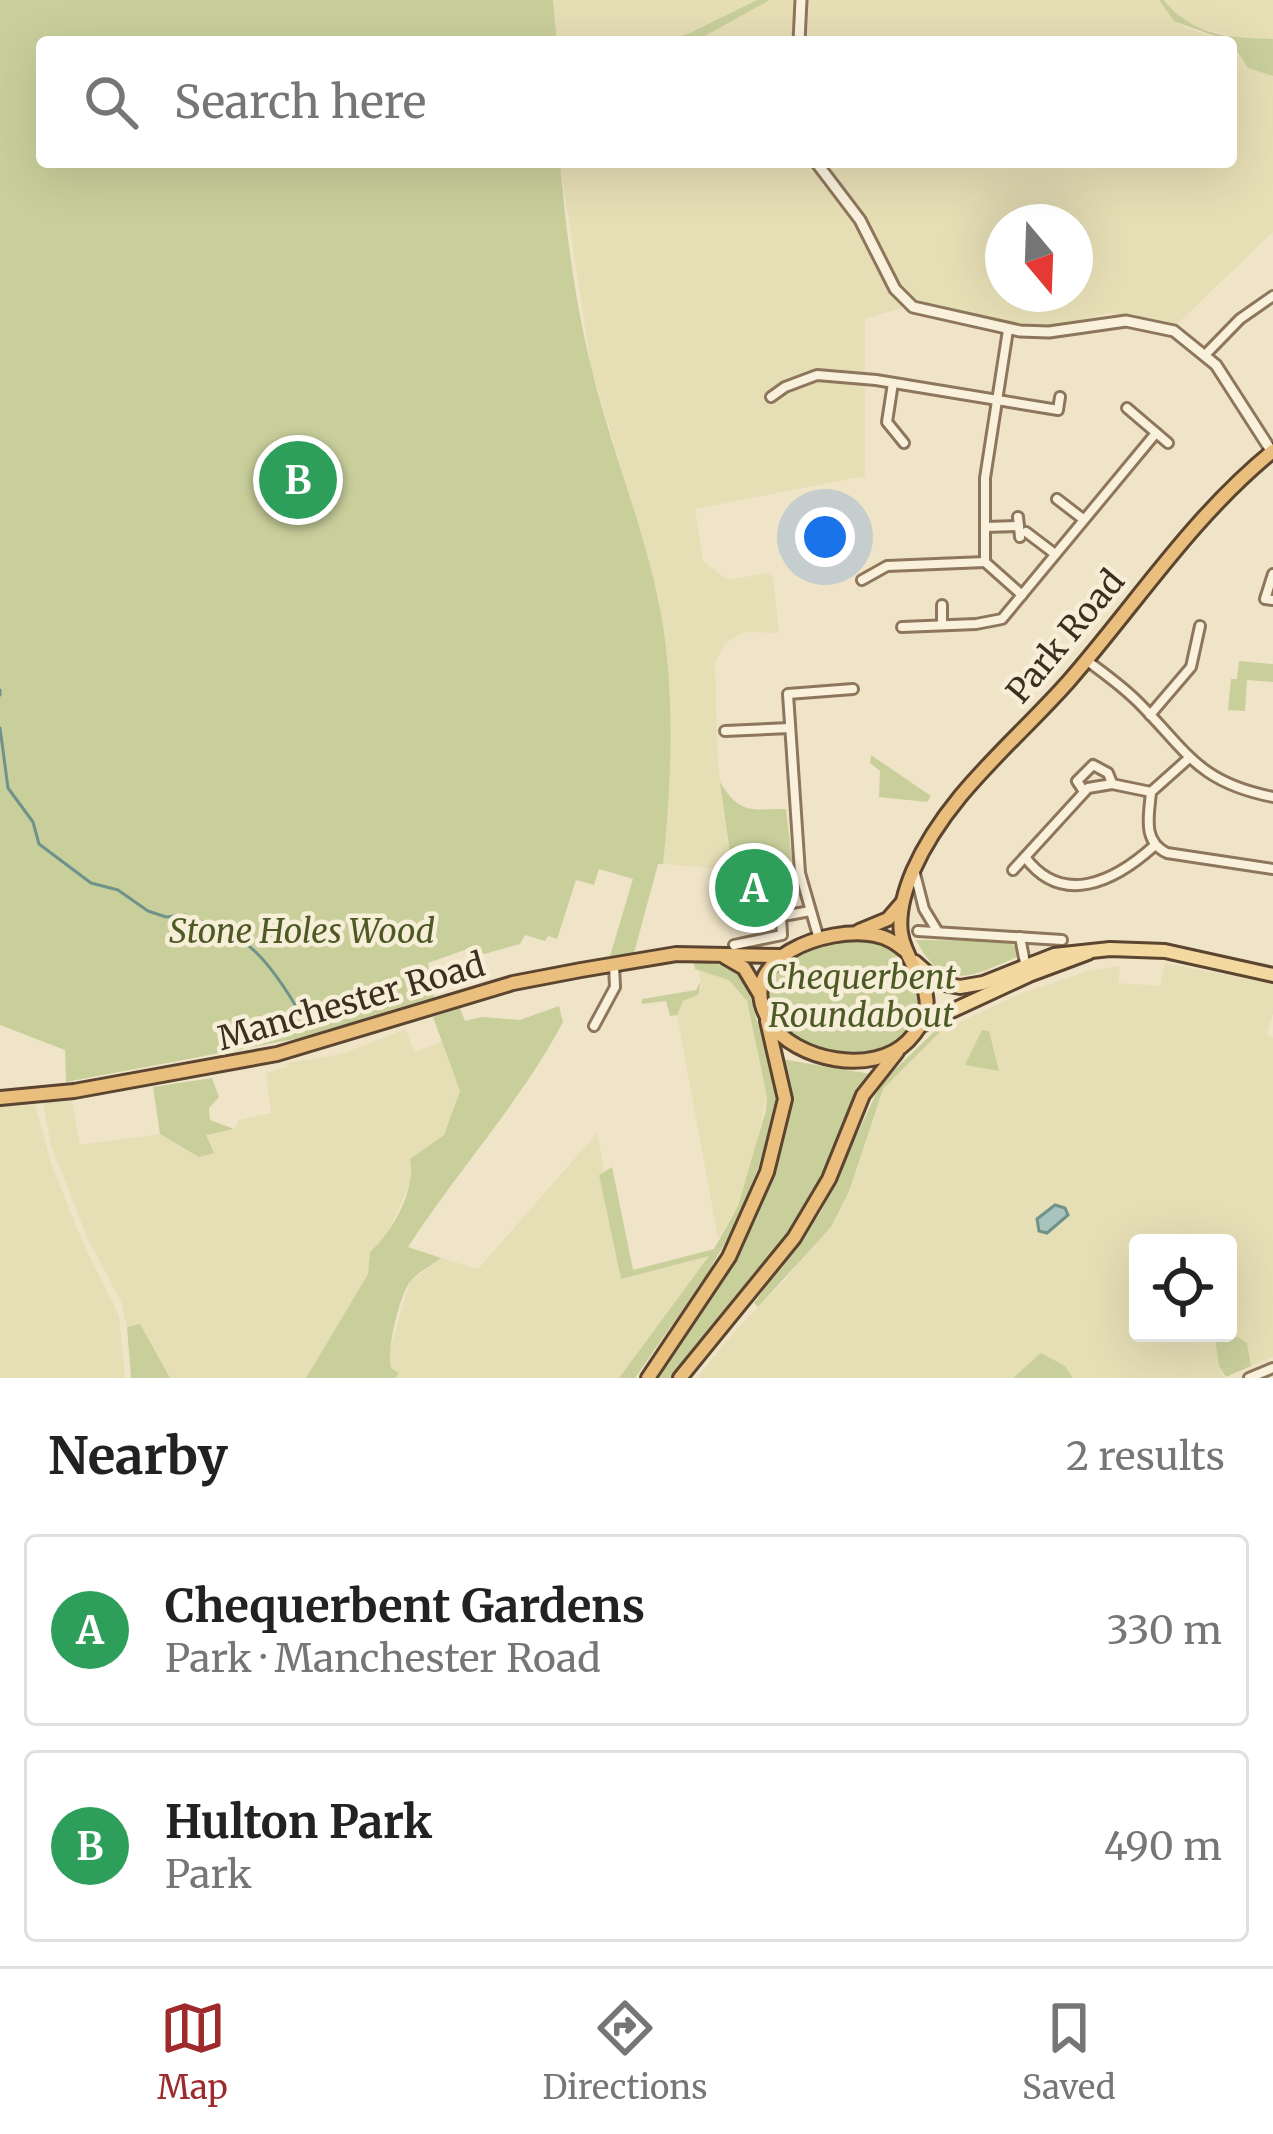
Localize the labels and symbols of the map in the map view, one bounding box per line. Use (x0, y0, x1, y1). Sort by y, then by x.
north arrow (985, 204, 1093, 312)
pin: B (259, 435, 337, 525)
your location (795, 507, 855, 567)
street label: Park Road (998, 561, 1133, 711)
pin: A (715, 843, 793, 933)
park label: Stone Holes Wood (169, 911, 435, 952)
street label: Manchester Road (213, 944, 490, 1059)
park label: Chequerbent Roundabout (766, 957, 957, 1036)

